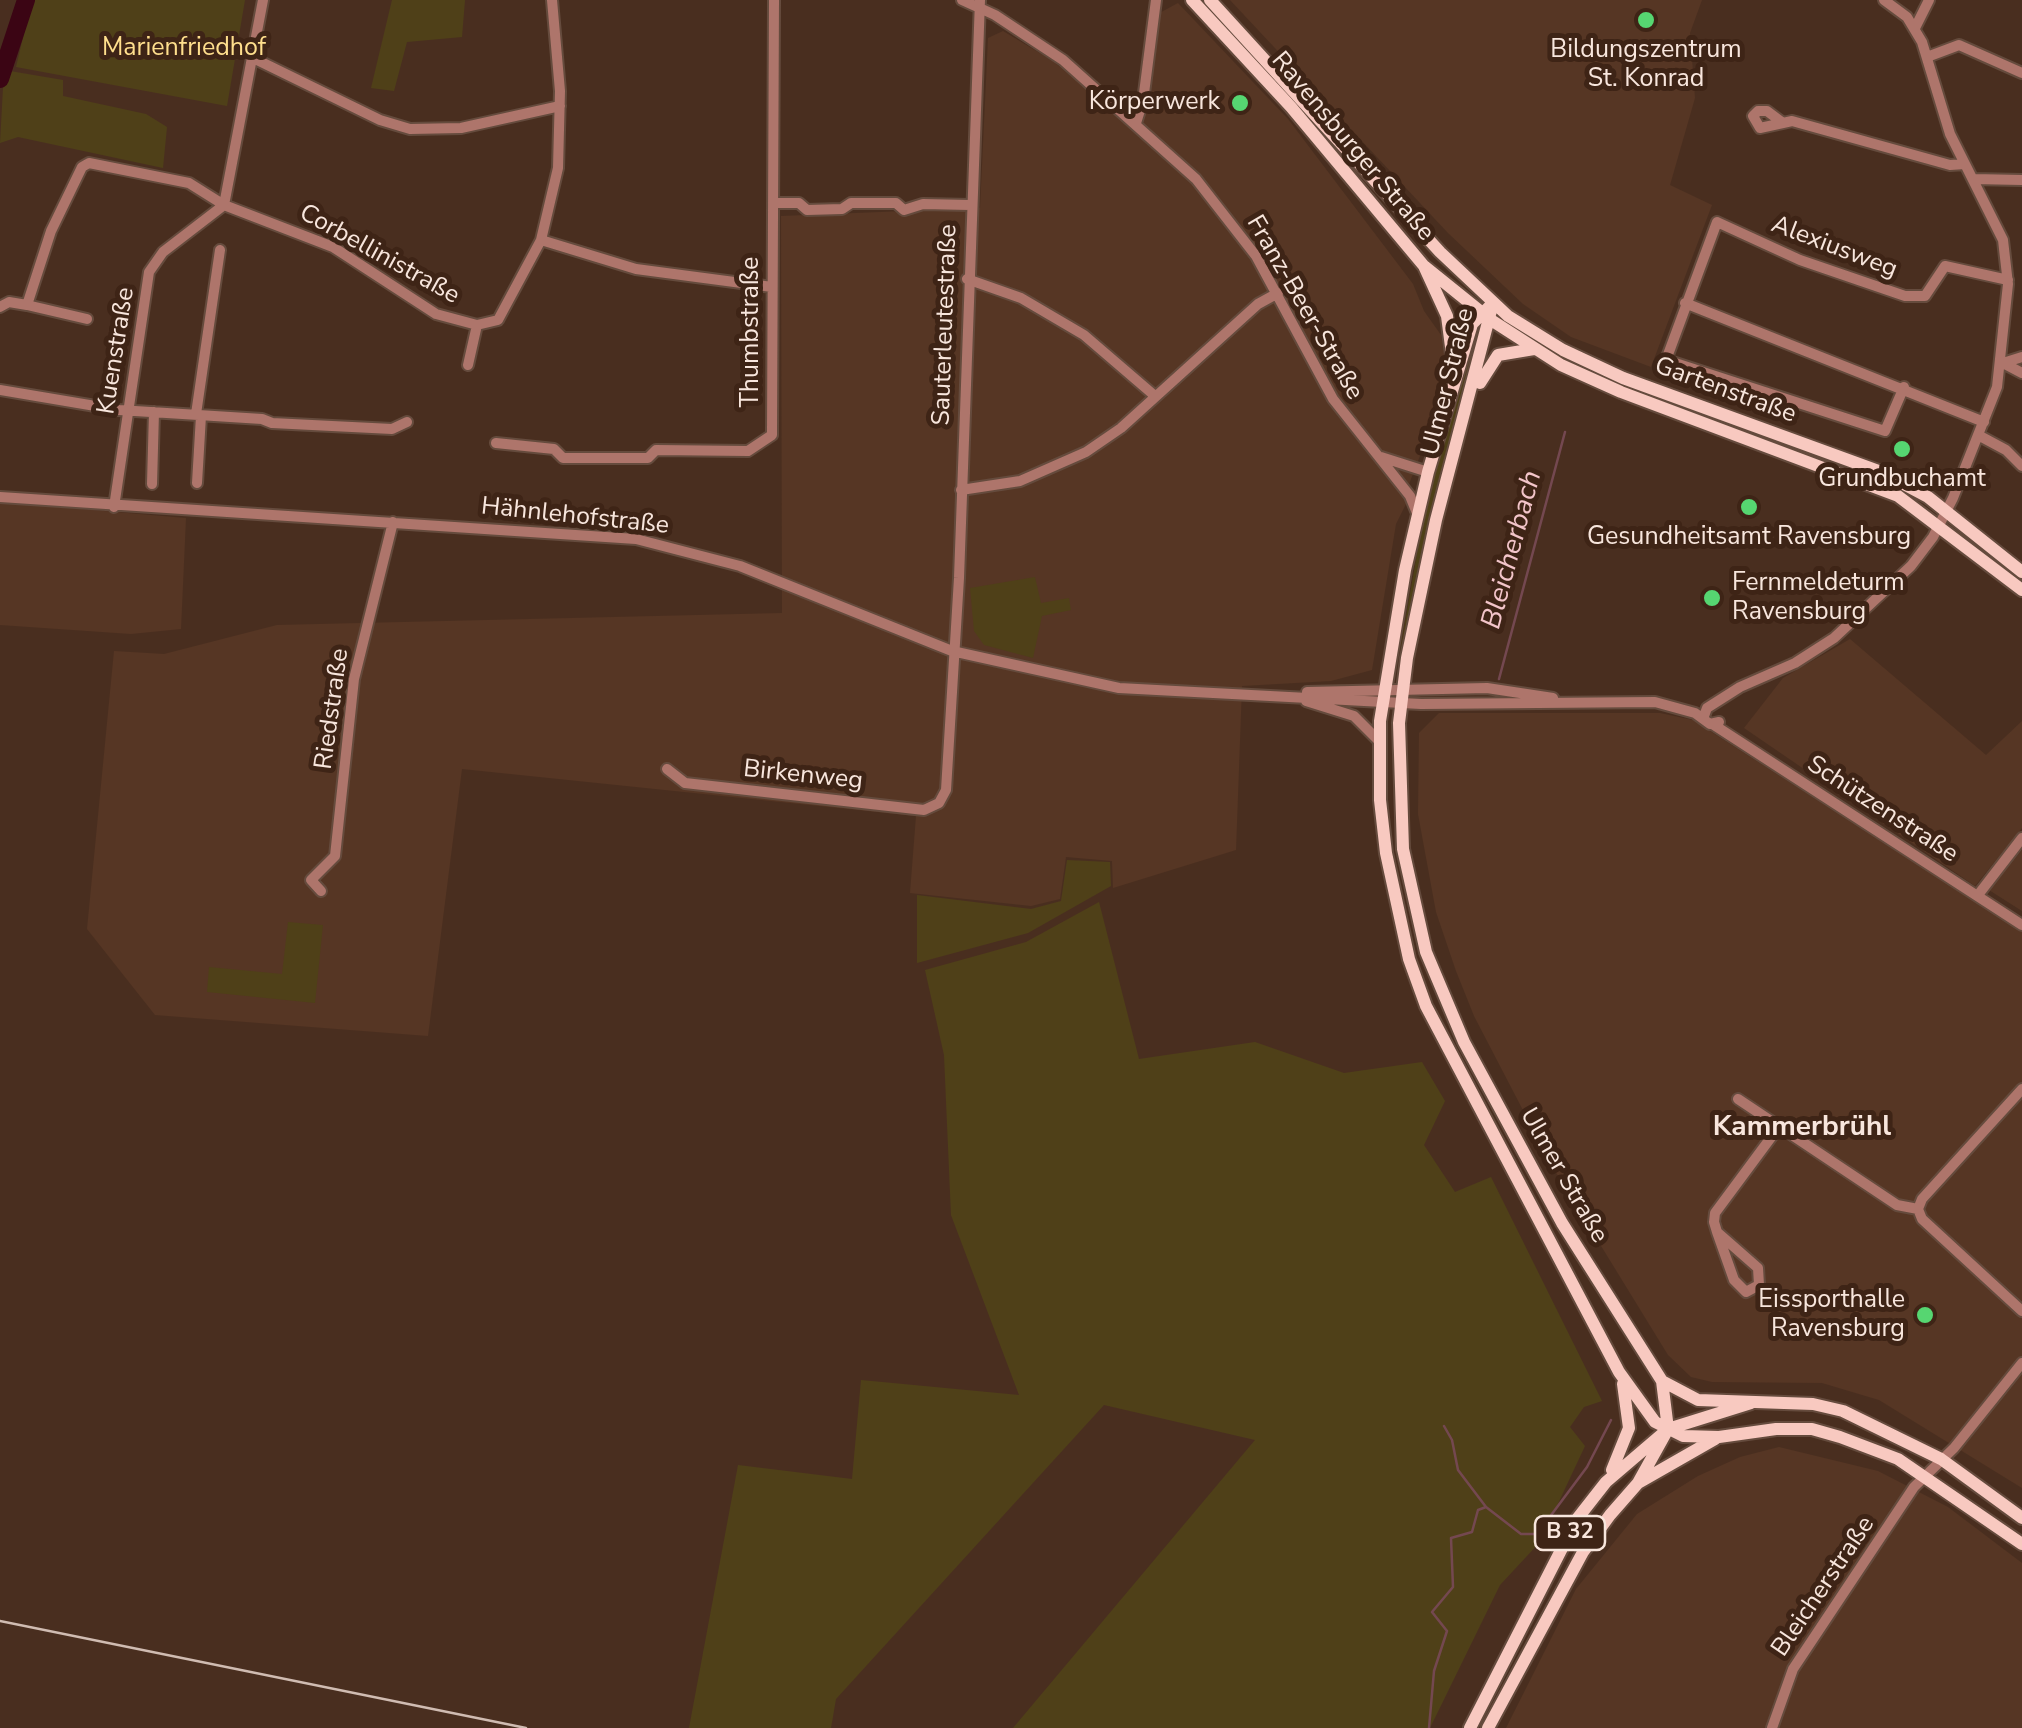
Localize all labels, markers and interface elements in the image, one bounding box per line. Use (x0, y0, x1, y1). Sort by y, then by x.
marker: Bildungszentrum St. Konrad (1635, 9, 1657, 31)
park label: Marienfriedhof (102, 34, 266, 64)
place label: Bildungszentrum St. Konrad (1550, 36, 1742, 95)
street label: Ravensburger Straße (1264, 46, 1440, 248)
place label: Körperwerk (1089, 88, 1220, 118)
marker: Körperwerk (1229, 92, 1251, 114)
street label: Corbellinistraße (294, 199, 464, 311)
street label: Alexiusweg (1767, 210, 1901, 286)
street label: Franz-Beer-Straße (1239, 211, 1369, 405)
street label: Sauterleutestraße (927, 224, 965, 426)
street label: Thumbstraße (737, 257, 767, 407)
street label: Kuenstraße (92, 285, 142, 417)
street label: Ulmer Straße (1416, 305, 1482, 459)
street label: Gartenstraße (1650, 352, 1800, 430)
marker: Grundbuchamt (1891, 438, 1913, 460)
place label: Grundbuchamt (1818, 465, 1986, 495)
water label: Bleicherbach (1476, 467, 1550, 633)
street label: Hähnlehofstraße (480, 492, 670, 542)
marker: Gesundheitsamt Ravensburg (1738, 496, 1760, 518)
place label: Gesundheitsamt Ravensburg (1587, 523, 1911, 553)
place label: Fernmeldeturm Ravensburg (1732, 569, 1905, 628)
marker: Fernmeldeturm Ravensburg (1701, 587, 1723, 609)
street label: Riedstraße (310, 647, 356, 771)
street label: Schützenstraße (1801, 750, 1963, 870)
street label: Birkenweg (742, 755, 864, 797)
street label: Ulmer Straße (1512, 1103, 1614, 1249)
district label: Kammerbrühl (1713, 1111, 1891, 1145)
place label: Eissporthalle Ravensburg (1758, 1286, 1905, 1345)
marker: Eissporthalle Ravensburg (1914, 1304, 1936, 1326)
street label: Bleicherstraße (1766, 1511, 1882, 1663)
road number: B 32 (1535, 1516, 1605, 1550)

